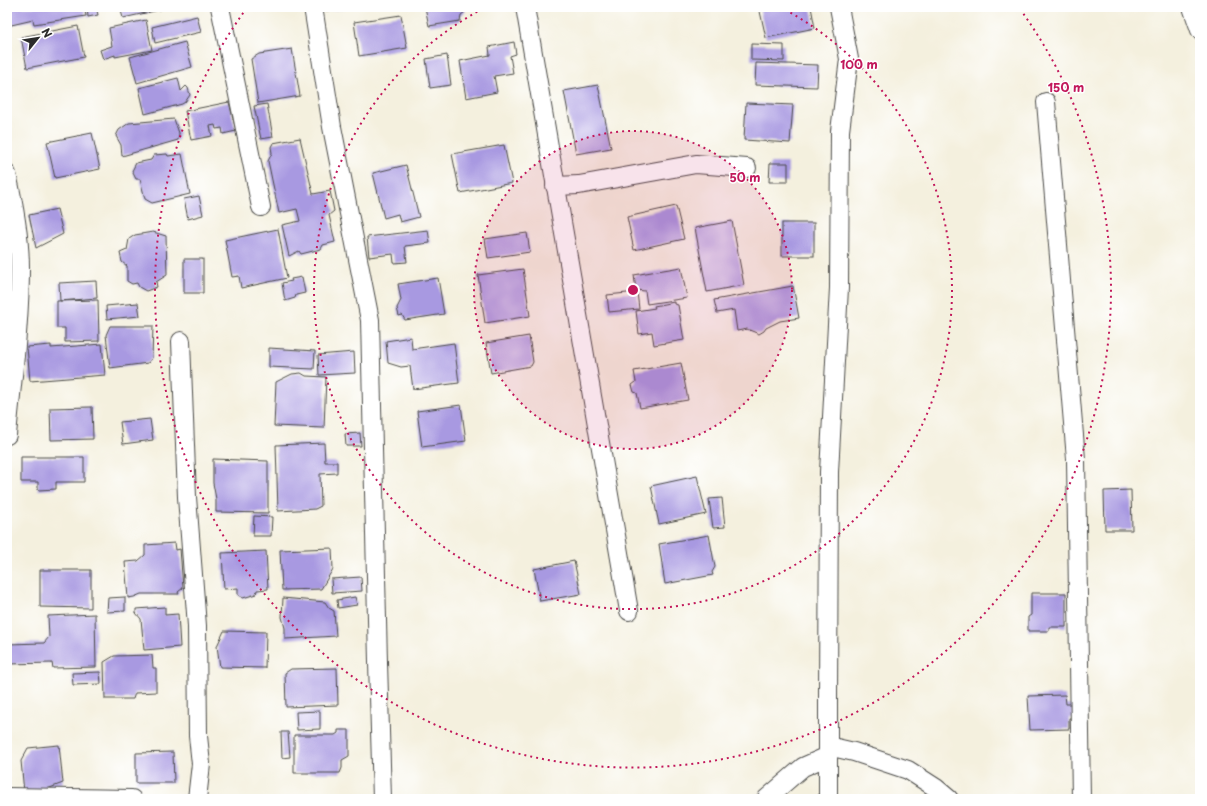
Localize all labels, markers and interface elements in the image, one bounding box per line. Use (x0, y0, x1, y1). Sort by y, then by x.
north arrow (18, 18, 58, 58)
text: N (38, 25, 57, 41)
text: 100 m (840, 55, 878, 73)
text: 150 m (1048, 78, 1084, 96)
text: 50 m (729, 168, 761, 186)
centre of rings (626, 283, 640, 297)

